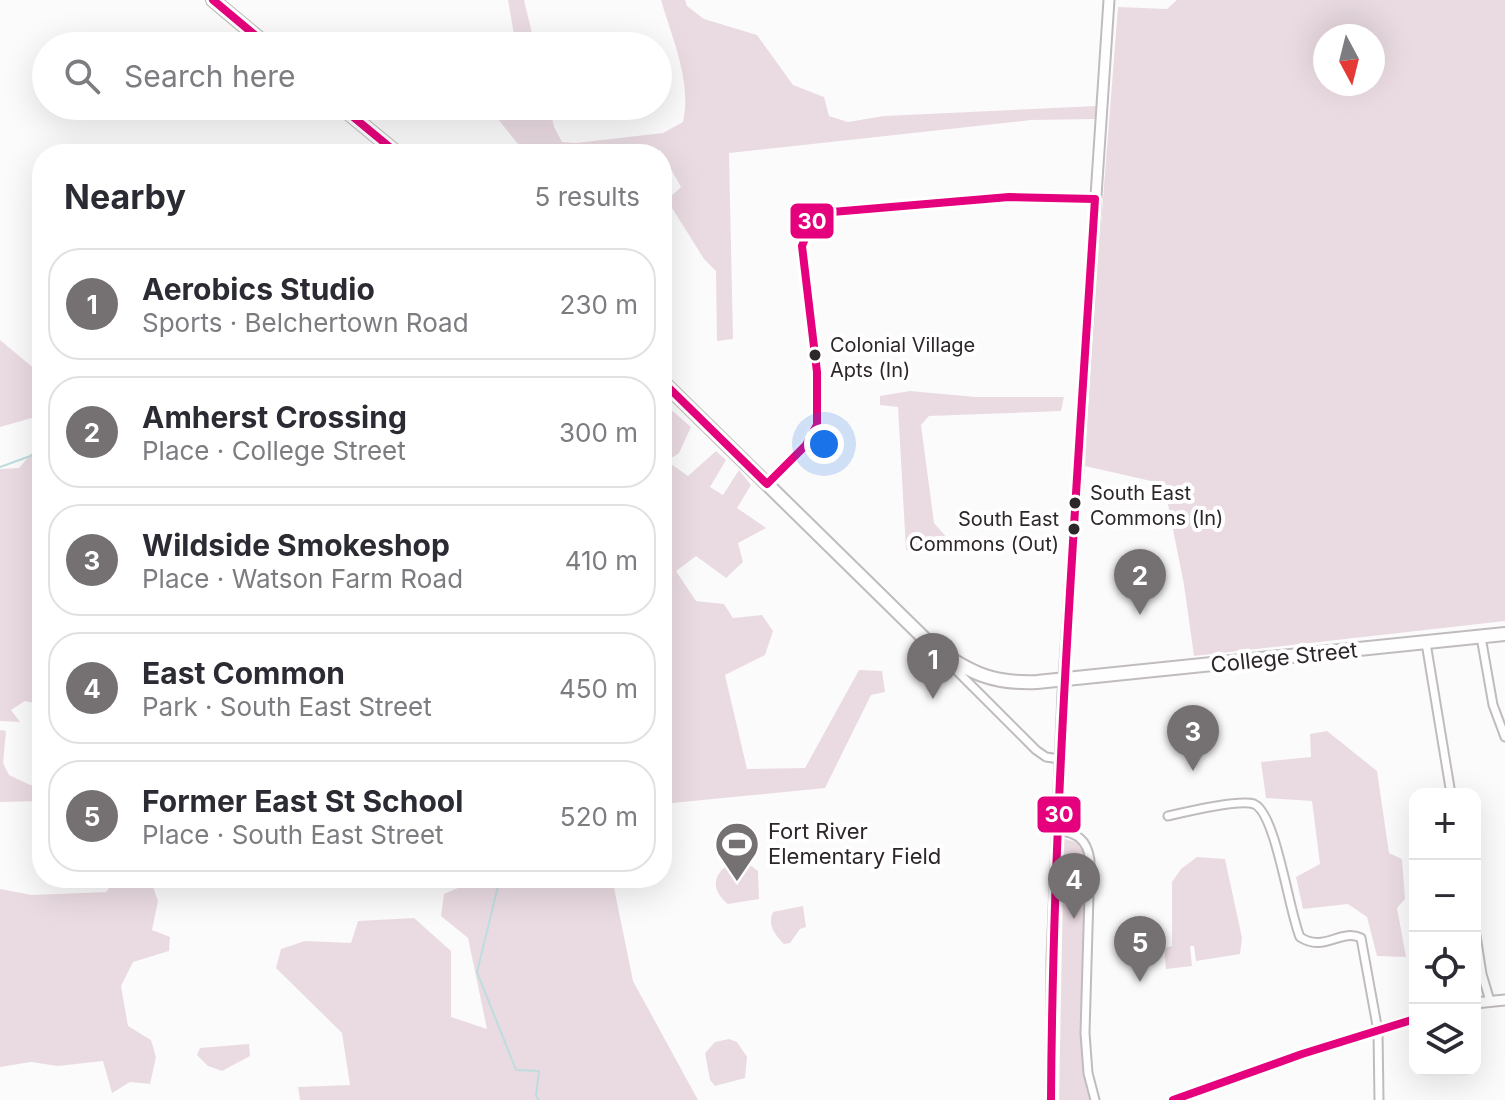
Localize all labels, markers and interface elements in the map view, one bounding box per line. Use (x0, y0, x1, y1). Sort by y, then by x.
north arrow (1313, 24, 1385, 96)
search box (32, 32, 672, 120)
icon: search (60, 54, 104, 98)
text: Search here (124, 58, 296, 94)
text: Nearby (64, 176, 186, 217)
text: 5 results (535, 181, 640, 212)
line badge: 30 (789, 202, 835, 240)
text: 30 (797, 208, 827, 234)
text: Aerobics Studio (142, 271, 375, 307)
text: 1 (86, 289, 98, 320)
text: 230 m (560, 289, 638, 320)
text: Sports · Belchertown Road (142, 307, 469, 338)
place label: Colonial Village Apts (In) (830, 333, 975, 382)
marker: Colonial Village Apts (In) (807, 347, 823, 363)
text: Amherst Crossing (142, 399, 407, 435)
text: 2 (84, 417, 100, 448)
text: 300 m (559, 417, 638, 448)
your location (804, 424, 844, 464)
text: Place · College Street (142, 435, 406, 466)
place label: South East Commons (In) (1090, 481, 1223, 530)
marker: South East Commons (In) (1067, 495, 1083, 511)
place label: South East Commons (Out) (909, 507, 1059, 556)
marker: South East Commons (Out) (1066, 521, 1082, 537)
text: Wildside Smokeshop (142, 527, 450, 563)
text: 3 (84, 545, 100, 576)
text: 410 m (565, 545, 638, 576)
pin: 2 (1114, 549, 1166, 615)
text: Place · Watson Farm Road (142, 563, 463, 594)
pin: 1 (907, 633, 959, 699)
street label: College Street (1209, 636, 1359, 678)
text: East Common (142, 655, 345, 691)
text: 4 (83, 673, 101, 704)
text: 450 m (559, 673, 638, 704)
text: Park · South East Street (142, 691, 432, 722)
pin: 3 (1167, 705, 1219, 771)
text: Former East St School (142, 783, 463, 819)
map controls (1409, 788, 1481, 1076)
button: + (1409, 788, 1481, 860)
line badge: 30 (1036, 795, 1082, 834)
text: 5 (84, 801, 100, 832)
text: 520 m (560, 801, 638, 832)
text: 30 (1044, 801, 1074, 827)
place label: Fort River Elementary Field (768, 818, 941, 869)
text: Place · South East Street (142, 819, 444, 850)
sports icon: Fort River Elementary Field (713, 820, 761, 883)
pin: 4 (1048, 853, 1100, 919)
button: − (1409, 860, 1481, 932)
pin: 5 (1114, 916, 1166, 982)
button: locate (1409, 932, 1481, 1004)
button: layers (1409, 1004, 1481, 1076)

